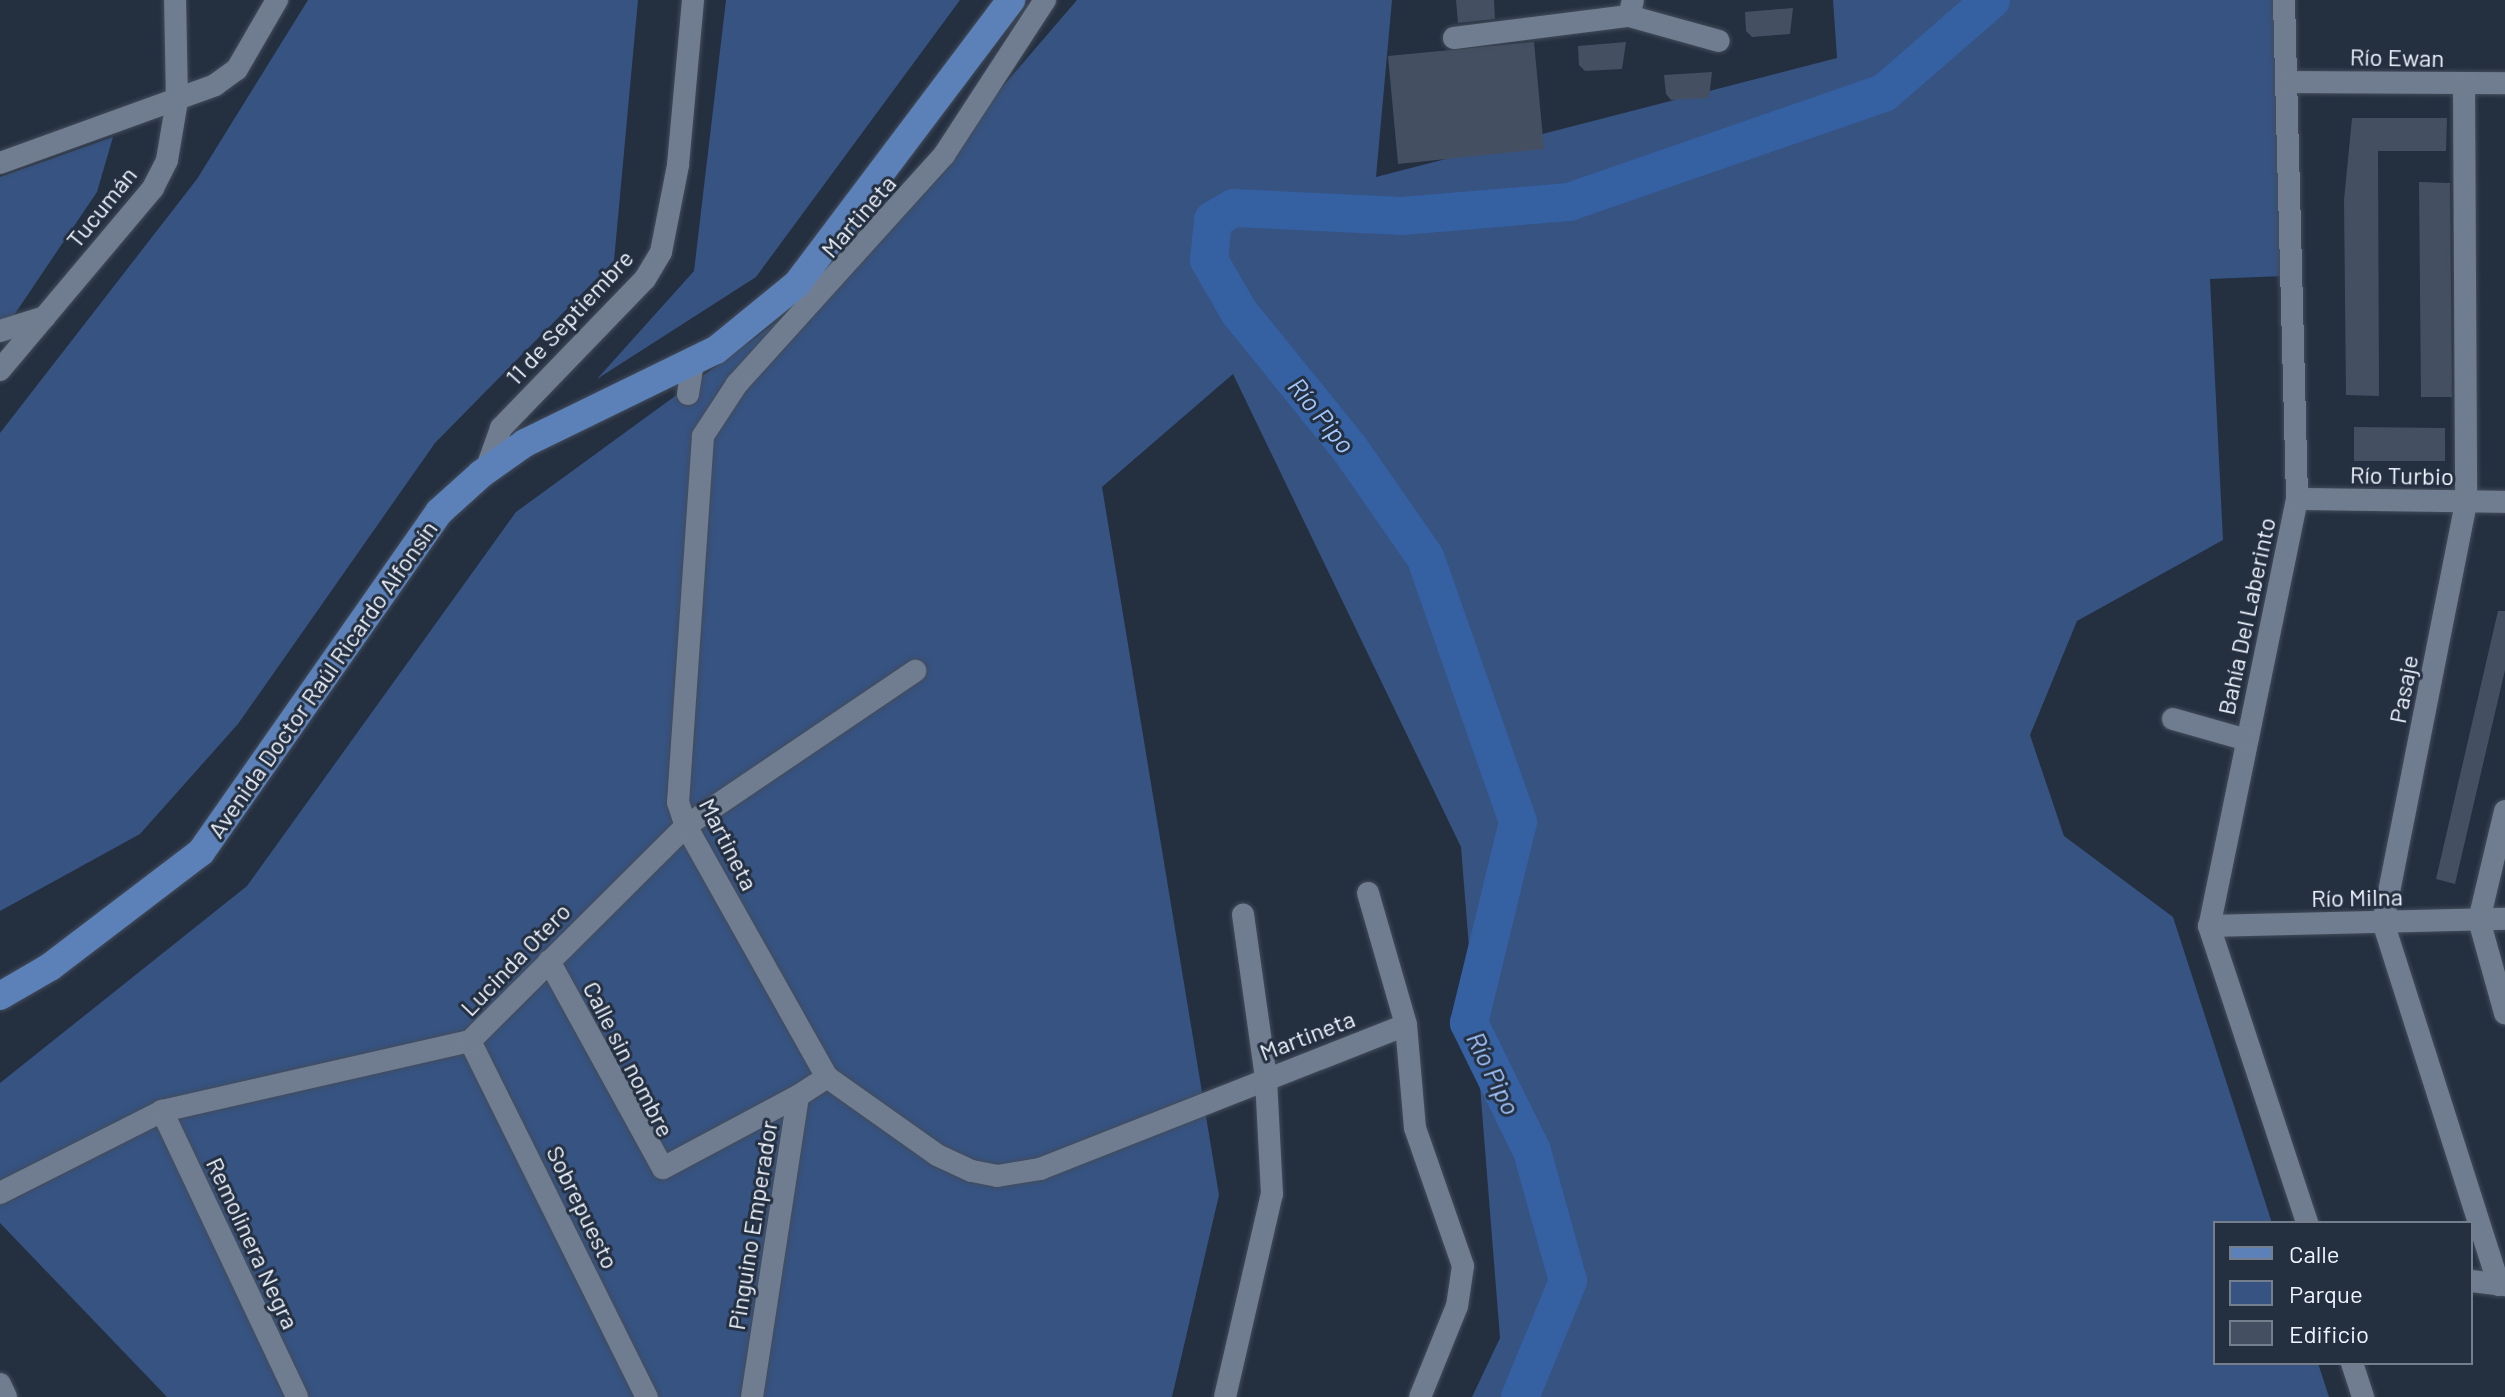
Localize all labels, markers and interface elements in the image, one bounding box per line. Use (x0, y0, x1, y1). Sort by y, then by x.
street label: Río Ewan (2350, 42, 2444, 72)
street label: Tucumán (60, 161, 142, 253)
street label: Martineta (814, 169, 902, 263)
street label: 11 de Septiembre (499, 243, 639, 391)
water label: Río Pipo (1282, 371, 1362, 459)
street label: Río Turbio (2350, 460, 2454, 490)
street label: Avenida Doctor Raúl Ricardo Alfonsín (201, 515, 443, 843)
street label: Bahía Del Laberinto (2211, 515, 2281, 717)
street label: Pasaje (2382, 652, 2424, 726)
street label: Martineta (694, 793, 764, 895)
street label: Río Milna (2311, 882, 2403, 912)
street label: Lucinda Otero (454, 897, 576, 1021)
street label: Calle sin nombre (577, 976, 681, 1142)
street label: Martineta (1255, 1004, 1359, 1066)
water label: Río Pipo (1461, 1026, 1527, 1120)
street label: Pinguino Emperador (721, 1118, 783, 1332)
street label: Sobrepuesto (541, 1141, 625, 1273)
street label: Remolinera Negra (201, 1153, 305, 1333)
legend (2213, 1221, 2473, 1365)
text: Calle (2289, 1239, 2340, 1268)
text: Parque (2289, 1279, 2363, 1308)
text: Edificio (2289, 1319, 2369, 1348)

